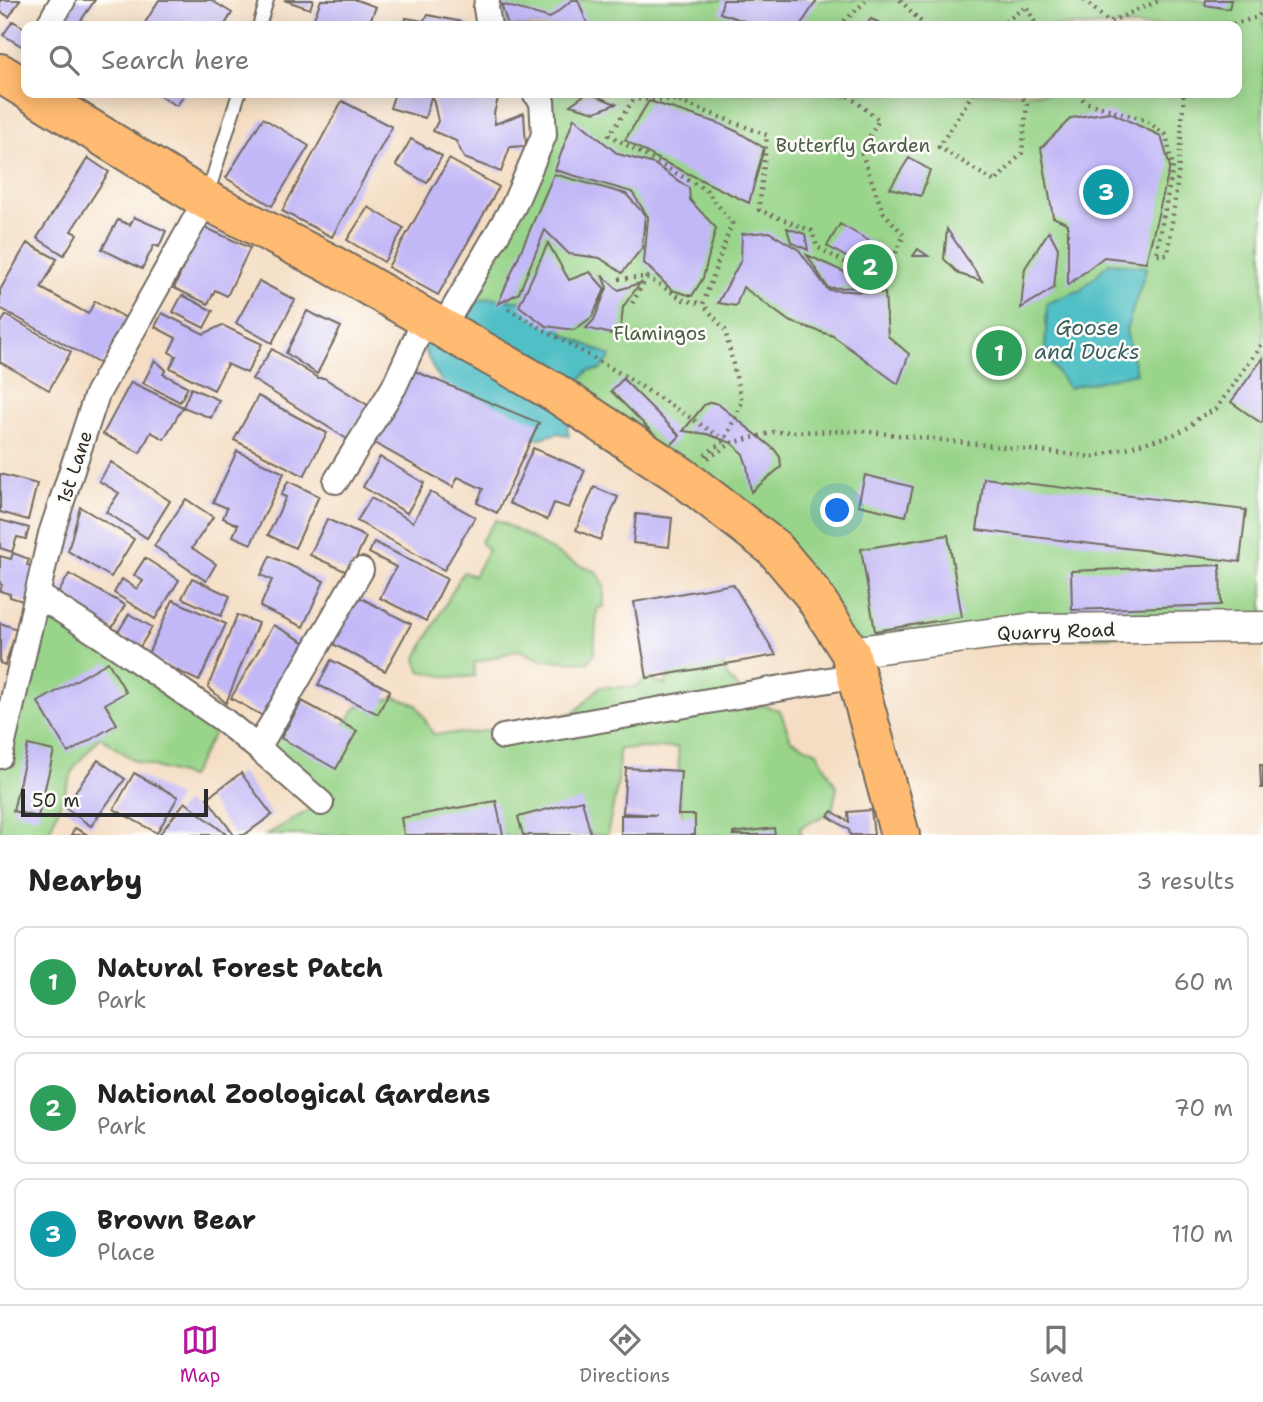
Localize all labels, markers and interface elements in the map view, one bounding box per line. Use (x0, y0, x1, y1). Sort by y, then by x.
search box (21, 21, 1242, 98)
icon: search (45, 41, 83, 79)
text: Search here (101, 42, 250, 77)
park label: Butterfly Garden (776, 133, 930, 158)
pin: 3 (1083, 166, 1129, 218)
pin: 2 (847, 241, 893, 293)
water label: Goose and Ducks (1034, 314, 1140, 366)
park label: Flamingos (614, 321, 706, 346)
pin: 1 (976, 327, 1022, 379)
street label: 1st Lane (51, 427, 98, 507)
your location (820, 493, 854, 527)
street label: Quarry Road (997, 617, 1115, 646)
scale bar (21, 786, 208, 818)
text: 50 m (32, 788, 80, 813)
text: Nearby (28, 860, 143, 901)
text: 3 results (1136, 866, 1235, 896)
text: Natural Forest Patch (97, 950, 383, 985)
text: 1 (48, 967, 58, 997)
text: 60 m (1174, 967, 1233, 997)
text: Park (97, 985, 146, 1015)
text: National Zoological Gardens (97, 1076, 490, 1111)
text: 2 (45, 1093, 61, 1123)
text: 70 m (1174, 1093, 1233, 1123)
text: Park (97, 1111, 146, 1141)
text: Brown Bear (97, 1202, 256, 1237)
text: 3 (45, 1219, 61, 1249)
text: 110 m (1171, 1219, 1233, 1249)
text: Place (97, 1237, 156, 1267)
tab: Map (180, 1321, 220, 1388)
tab: Directions (580, 1321, 670, 1388)
tab: Saved (1029, 1321, 1083, 1388)

